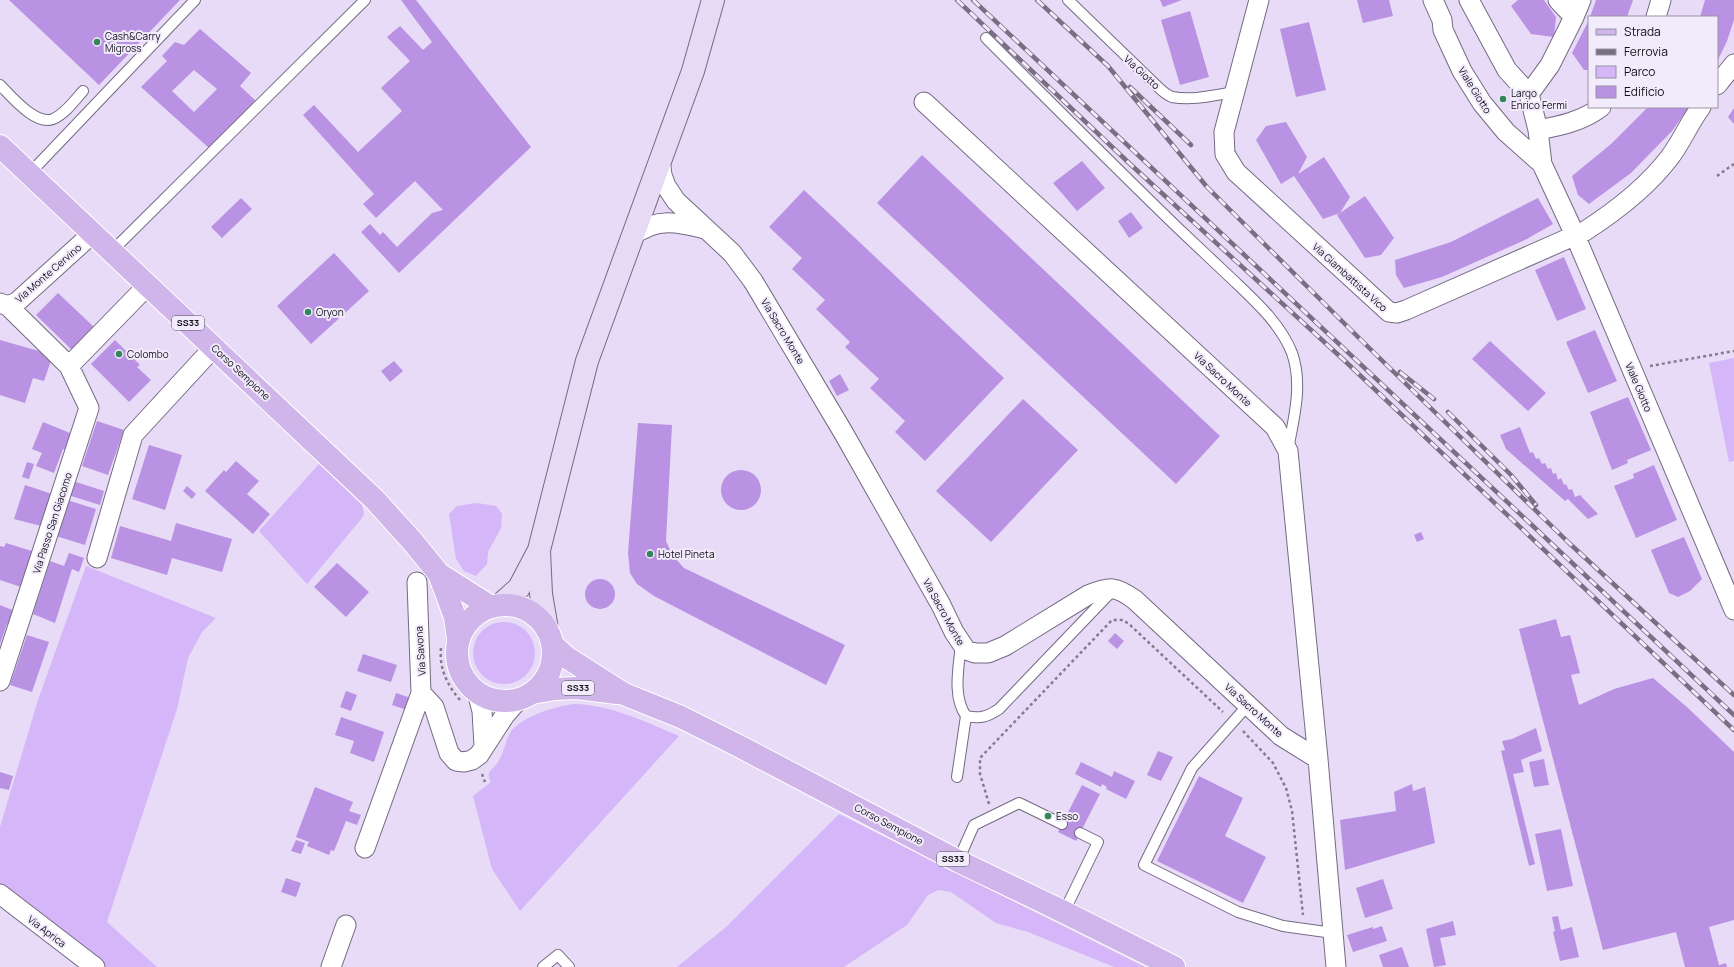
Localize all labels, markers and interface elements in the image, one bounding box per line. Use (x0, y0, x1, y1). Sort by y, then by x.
legend (1588, 16, 1718, 108)
text: Strada (1624, 23, 1661, 40)
place label: Cash&Carry Migross (105, 29, 161, 55)
marker: Cash&Carry Migross (92, 37, 102, 47)
text: Ferrovia (1624, 43, 1668, 60)
street label: Via Giotto (1121, 52, 1163, 92)
text: Parco (1624, 63, 1655, 80)
street label: Viale Giotto (1455, 64, 1495, 116)
text: Edificio (1624, 83, 1664, 100)
place label: Largo Enrico Fermi (1511, 86, 1567, 112)
marker: Largo Enrico Fermi (1498, 94, 1508, 104)
street label: Via Giambattista Vico (1309, 239, 1391, 315)
street label: Via Monte Cervino (12, 240, 84, 306)
street label: Via Sacro Monte (758, 296, 808, 367)
place label: Oryon (316, 305, 344, 319)
marker: Oryon (303, 307, 313, 317)
road number: SS33 (172, 316, 204, 330)
street label: Corso Sempione (208, 341, 274, 403)
place label: Colombo (127, 347, 169, 361)
marker: Colombo (114, 349, 124, 359)
street label: Via Sacro Monte (1191, 349, 1255, 410)
street label: Viale Giotto (1622, 360, 1656, 414)
street label: Via Passo San Giacomo (29, 470, 75, 575)
place label: Hotel Pineta (658, 547, 714, 561)
marker: Hotel Pineta (645, 549, 655, 559)
street label: Via Sacro Monte (920, 576, 968, 648)
street label: Via Savona (411, 626, 429, 676)
street label: Via Sacro Monte (1222, 680, 1286, 740)
road number: SS33 (562, 681, 594, 695)
street label: Corso Sempione (852, 800, 926, 848)
place label: Esso (1056, 809, 1078, 823)
marker: Esso (1043, 811, 1053, 821)
road number: SS33 (937, 852, 969, 866)
street label: Via Aprica (25, 912, 69, 950)

